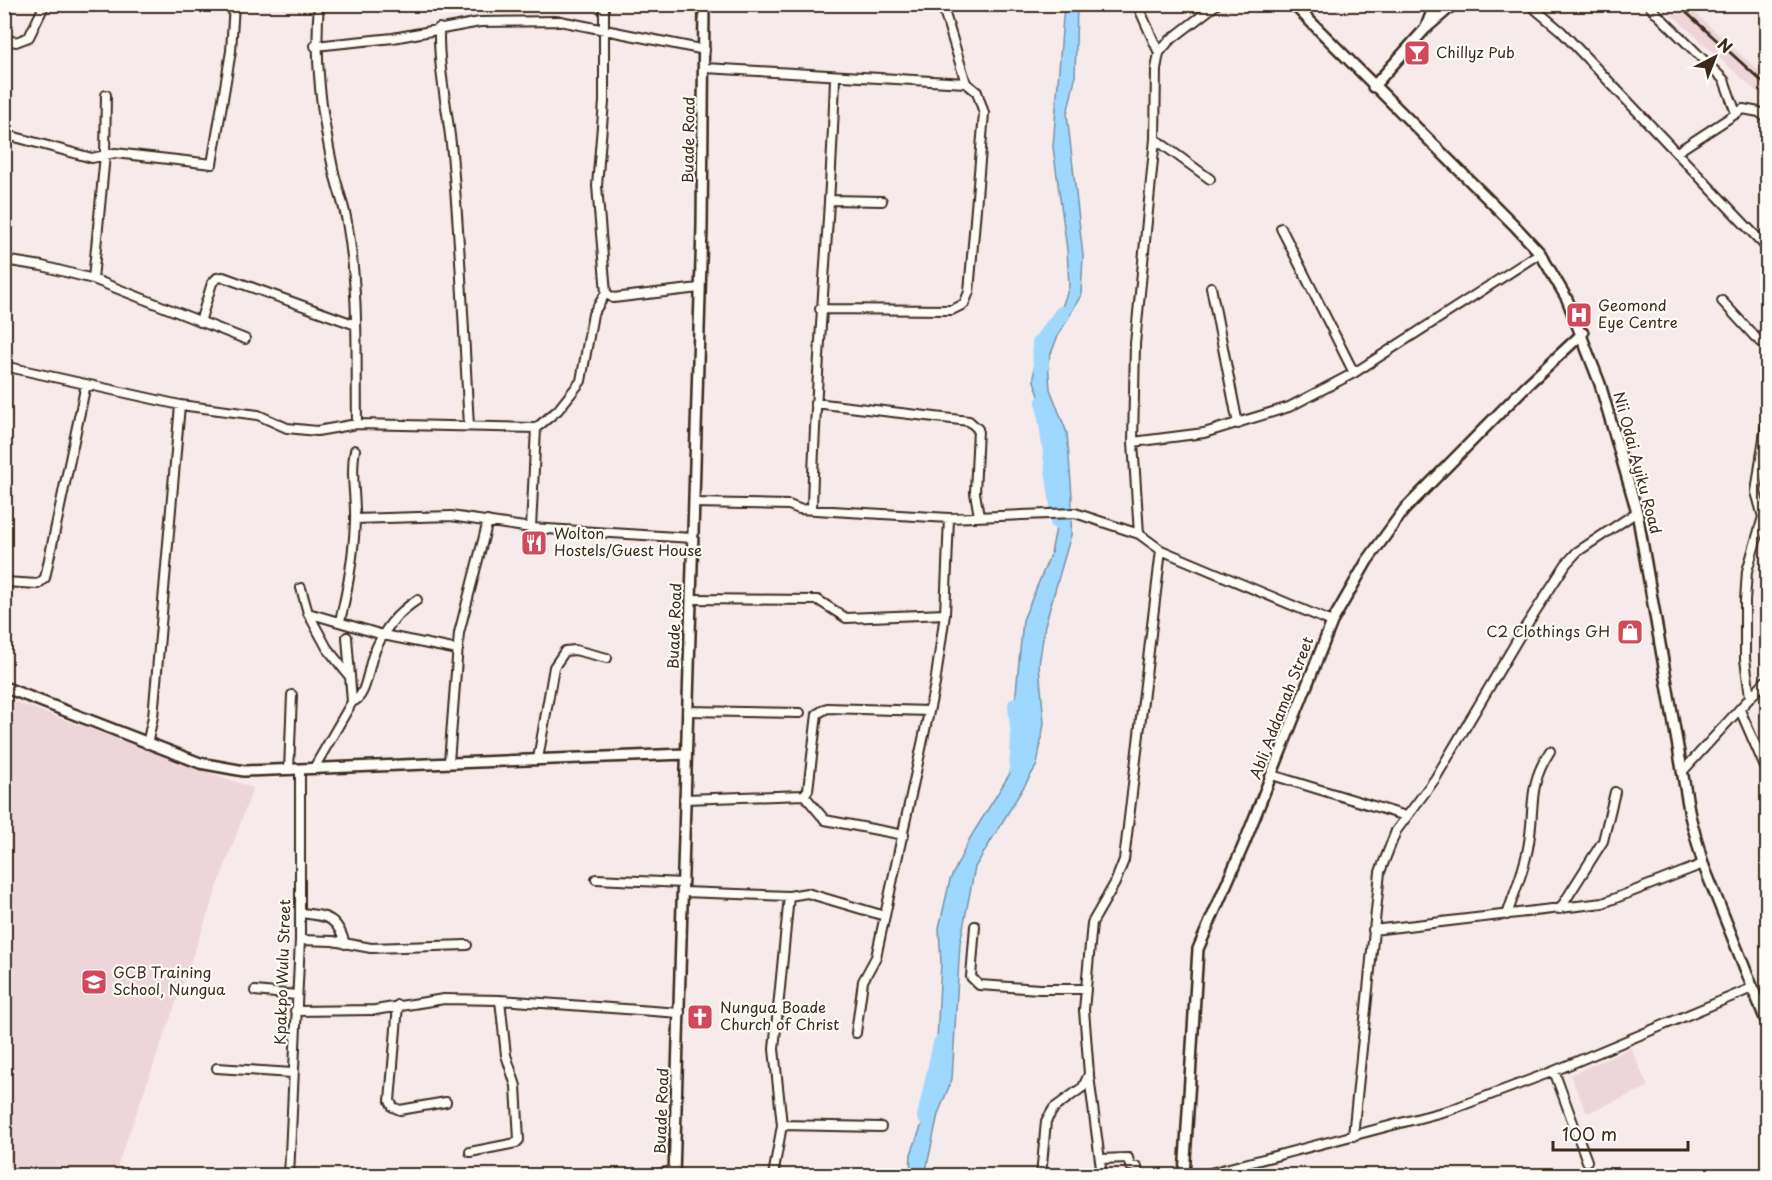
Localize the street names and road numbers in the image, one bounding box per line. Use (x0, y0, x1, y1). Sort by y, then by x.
street label: Buade Road (675, 96, 700, 183)
street label: Nii Odai Ayiku Road (1608, 389, 1668, 536)
street label: Buade Road (660, 582, 687, 670)
street label: Abli Addamah Street (1243, 633, 1318, 782)
street label: Kpakpo Wulu Street (267, 899, 296, 1045)
street label: Buade Road (647, 1067, 674, 1155)

